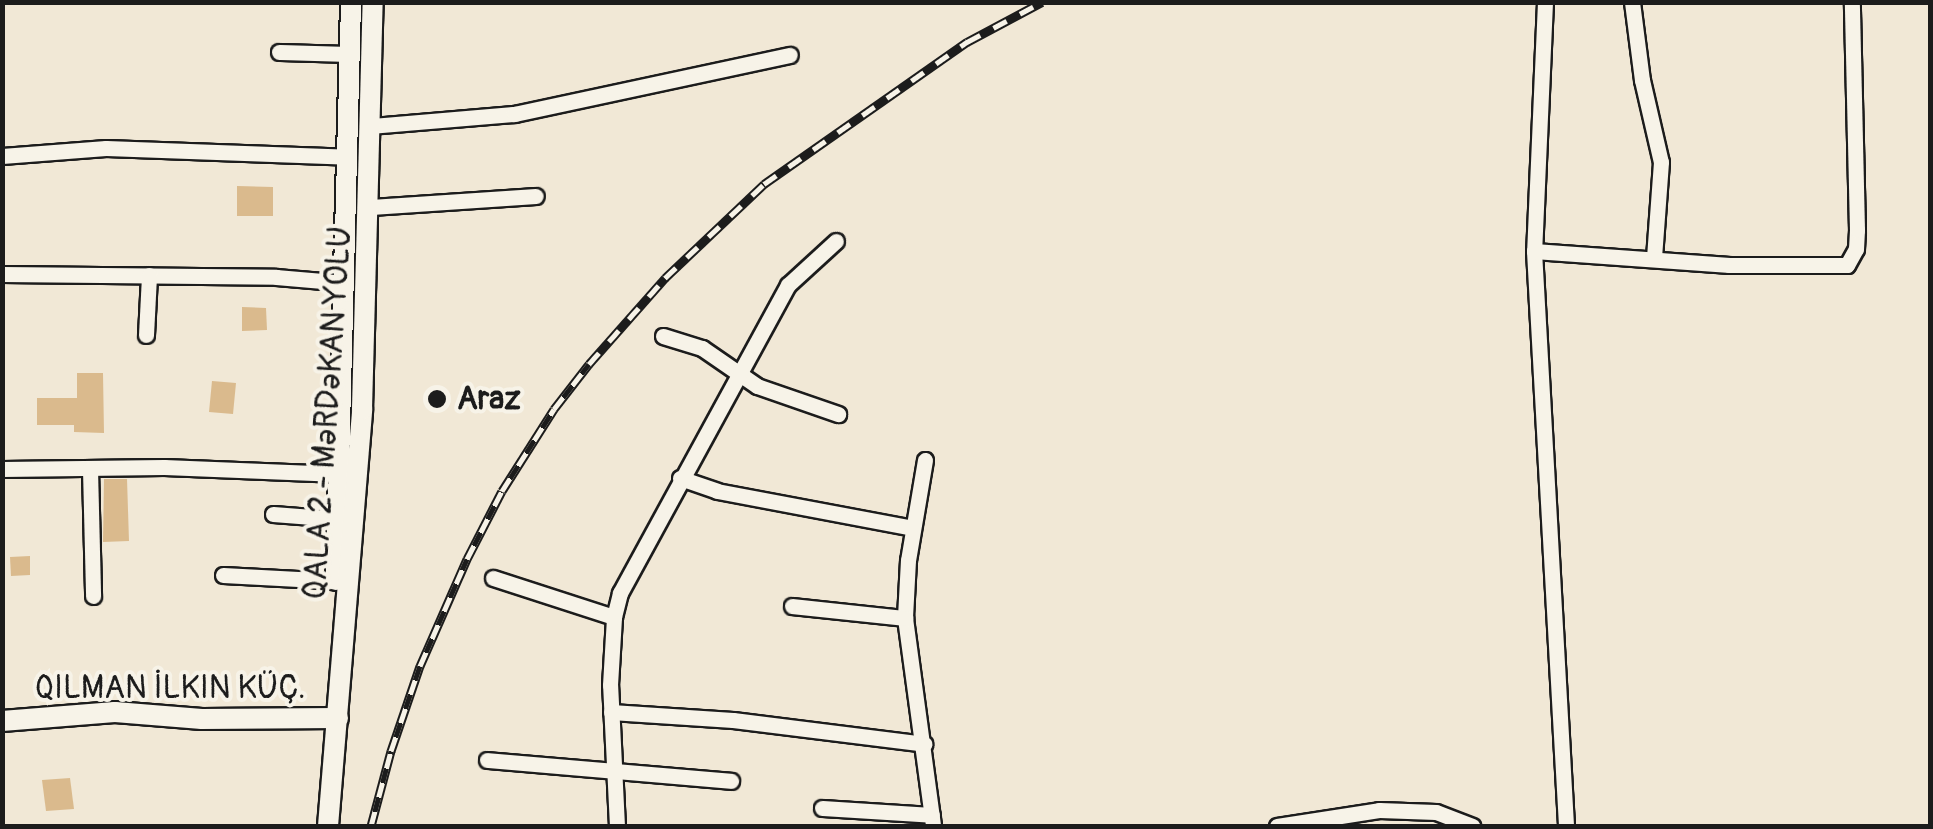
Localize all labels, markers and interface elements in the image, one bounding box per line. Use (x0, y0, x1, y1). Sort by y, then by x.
street label: QALA 2 - MƏRDƏKAN YOLU (296, 225, 360, 601)
place label: Araz (457, 380, 521, 418)
marker: Araz (426, 388, 448, 410)
street label: QILMAN İLKIN KÜÇ. (34, 669, 306, 707)

